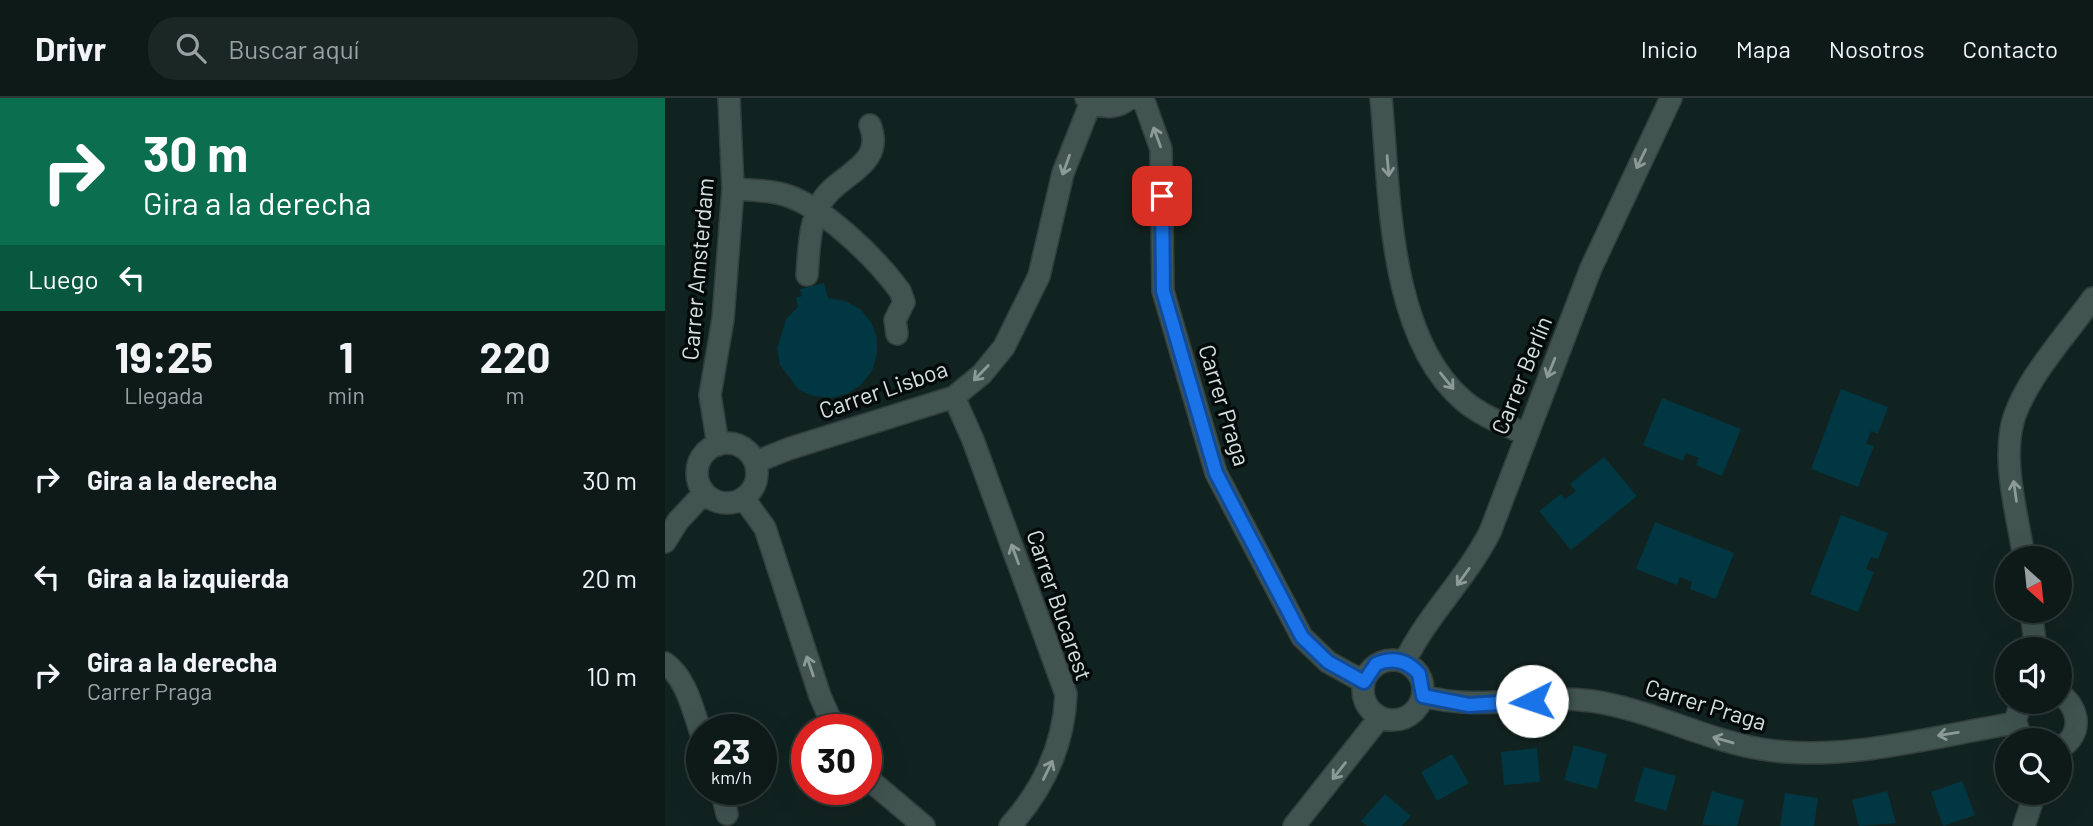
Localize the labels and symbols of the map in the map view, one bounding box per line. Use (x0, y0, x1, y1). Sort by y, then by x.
one-way arrow (1150, 126, 1162, 148)
one-way arrow (1633, 148, 1647, 169)
one-way arrow (1059, 154, 1071, 176)
one-way arrow (1382, 154, 1395, 177)
pin (1132, 166, 1192, 226)
street label: Carrer Amsterdam (675, 176, 719, 362)
street label: Carrer Berlín (1485, 312, 1557, 438)
street label: Carrer Praga (1193, 341, 1257, 469)
street label: Carrer Lisboa (815, 354, 951, 424)
one-way arrow (1544, 357, 1557, 379)
one-way arrow (973, 364, 990, 381)
one-way arrow (1439, 372, 1455, 390)
one-way arrow (2008, 480, 2021, 502)
street label: Carrer Bucarest (1021, 526, 1099, 684)
one-way arrow (1007, 544, 1020, 566)
north arrow (1995, 546, 2072, 623)
one-way arrow (1456, 568, 1471, 586)
one-way arrow (803, 656, 815, 678)
position arrow (1495, 664, 1569, 738)
street label: Carrer Praga (1642, 672, 1770, 736)
speed limit sign: 30 (791, 714, 882, 805)
one-way arrow (1937, 728, 1960, 741)
one-way arrow (1712, 733, 1734, 746)
one-way arrow (1042, 760, 1056, 781)
one-way arrow (1331, 762, 1346, 780)

